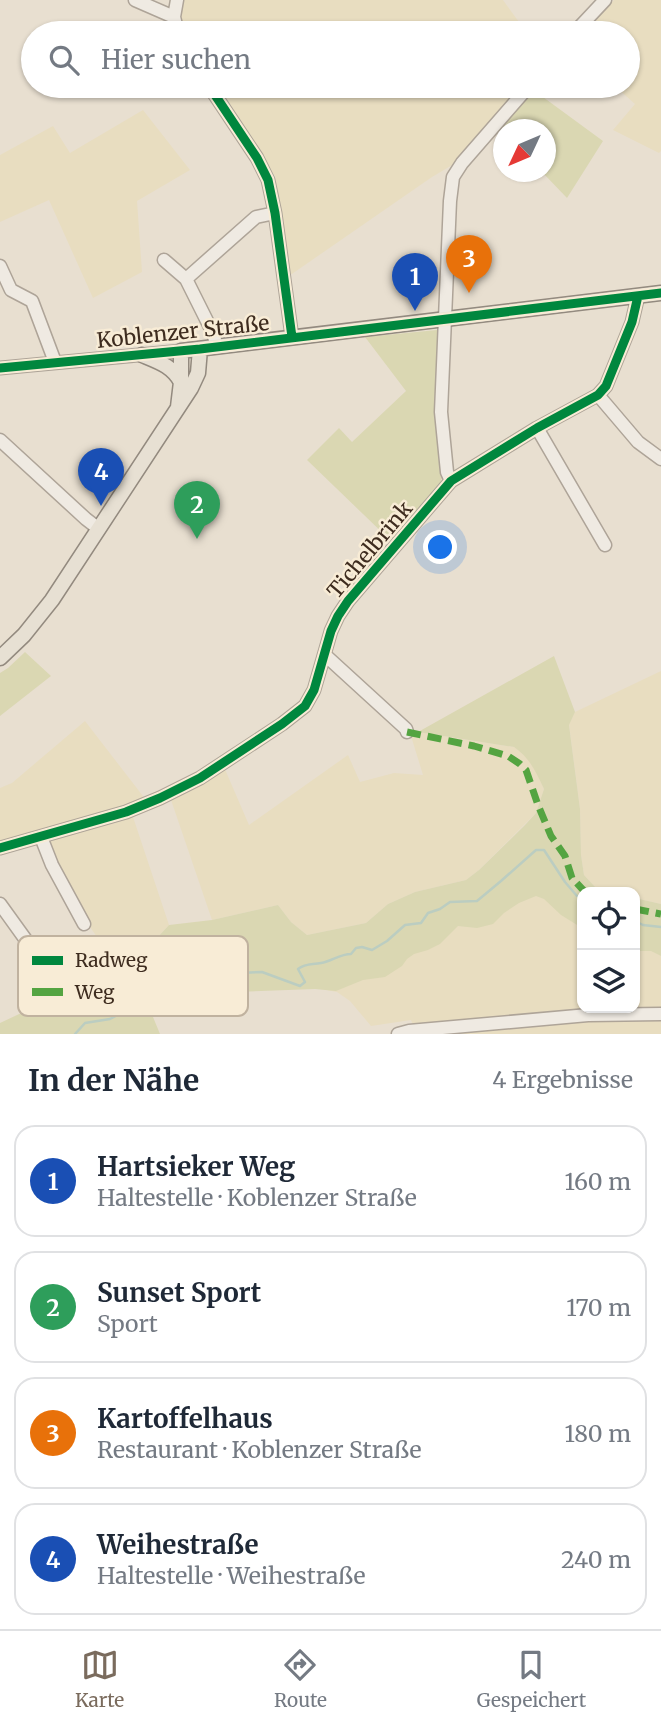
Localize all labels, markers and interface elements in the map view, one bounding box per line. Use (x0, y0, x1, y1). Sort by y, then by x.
search box (21, 21, 640, 98)
icon: search (45, 41, 83, 79)
text: Hier suchen (101, 43, 251, 76)
north arrow (493, 119, 556, 182)
pin: 3 (446, 235, 492, 293)
pin: 1 (392, 253, 438, 311)
street label: Koblenzer Straße (95, 309, 271, 354)
pin: 4 (78, 448, 124, 506)
pin: 2 (174, 481, 220, 539)
street label: Tichelbrink (321, 495, 419, 604)
your location (423, 530, 457, 564)
map controls (577, 887, 640, 1013)
button: locate (577, 887, 640, 950)
legend (18, 936, 248, 1016)
text: Radweg (75, 948, 148, 972)
button: layers (577, 950, 640, 1013)
text: Weg (74, 980, 115, 1004)
text: In der Nähe (28, 1061, 199, 1099)
text: 4 Ergebnisse (492, 1065, 633, 1094)
text: Hartsieker Weg (97, 1150, 295, 1183)
text: 1 (48, 1167, 58, 1196)
text: 160 m (565, 1167, 631, 1196)
text: Haltestelle · Koblenzer Straße (97, 1183, 417, 1212)
text: Sunset Sport (97, 1276, 261, 1309)
text: 2 (46, 1293, 60, 1322)
text: 170 m (566, 1293, 631, 1322)
text: Sport (97, 1309, 158, 1338)
text: Kartoffelhaus (97, 1402, 273, 1435)
text: 3 (46, 1419, 60, 1448)
text: 180 m (565, 1419, 631, 1448)
text: Restaurant · Koblenzer Straße (97, 1435, 421, 1464)
text: Weihestraße (97, 1528, 258, 1561)
text: 4 (46, 1545, 60, 1574)
text: 240 m (561, 1545, 631, 1574)
text: Haltestelle · Weihestraße (97, 1561, 366, 1590)
tab: Karte (75, 1646, 124, 1712)
tab: Route (274, 1646, 327, 1712)
tab: Gespeichert (477, 1646, 586, 1712)

